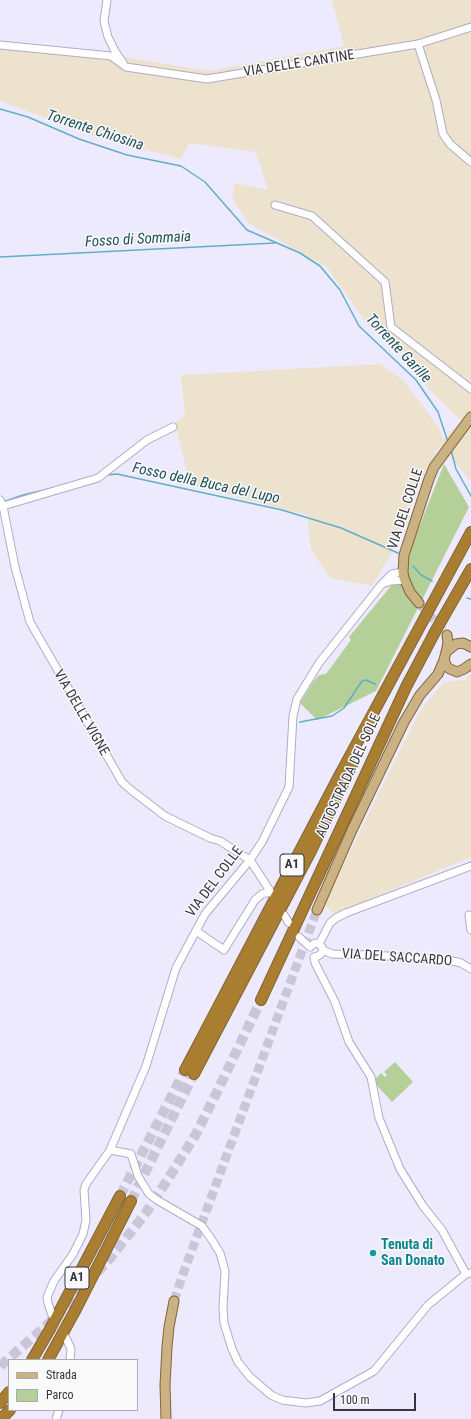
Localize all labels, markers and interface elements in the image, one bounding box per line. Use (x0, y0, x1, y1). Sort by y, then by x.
street label: VIA DELLE CANTINE (242, 47, 356, 81)
water label: Torrente Chiosina (44, 107, 146, 155)
water label: Fosso di Sommaia (85, 228, 191, 252)
water label: Torrente Garille (361, 311, 435, 387)
water label: Fosso della Buca del Lupo (131, 460, 281, 508)
street label: VIA DEL COLLE (385, 466, 427, 552)
street label: VIA DELLE VIGNE (50, 667, 112, 759)
street label: AUTOSTRADA DEL SOLE (313, 711, 385, 841)
street label: VIA DEL COLLE (183, 843, 247, 921)
road number: A1 (280, 854, 304, 876)
street label: VIA DEL SACCARDO (341, 946, 453, 970)
place label: Tenuta di San Donato (381, 1237, 445, 1270)
marker: Tenuta di San Donato (368, 1248, 378, 1258)
road number: A1 (65, 1267, 89, 1289)
legend (8, 1359, 138, 1411)
text: Strada (46, 1368, 77, 1382)
scale bar (335, 1385, 418, 1411)
text: Parco (46, 1388, 73, 1402)
text: 100 m (340, 1393, 370, 1407)

